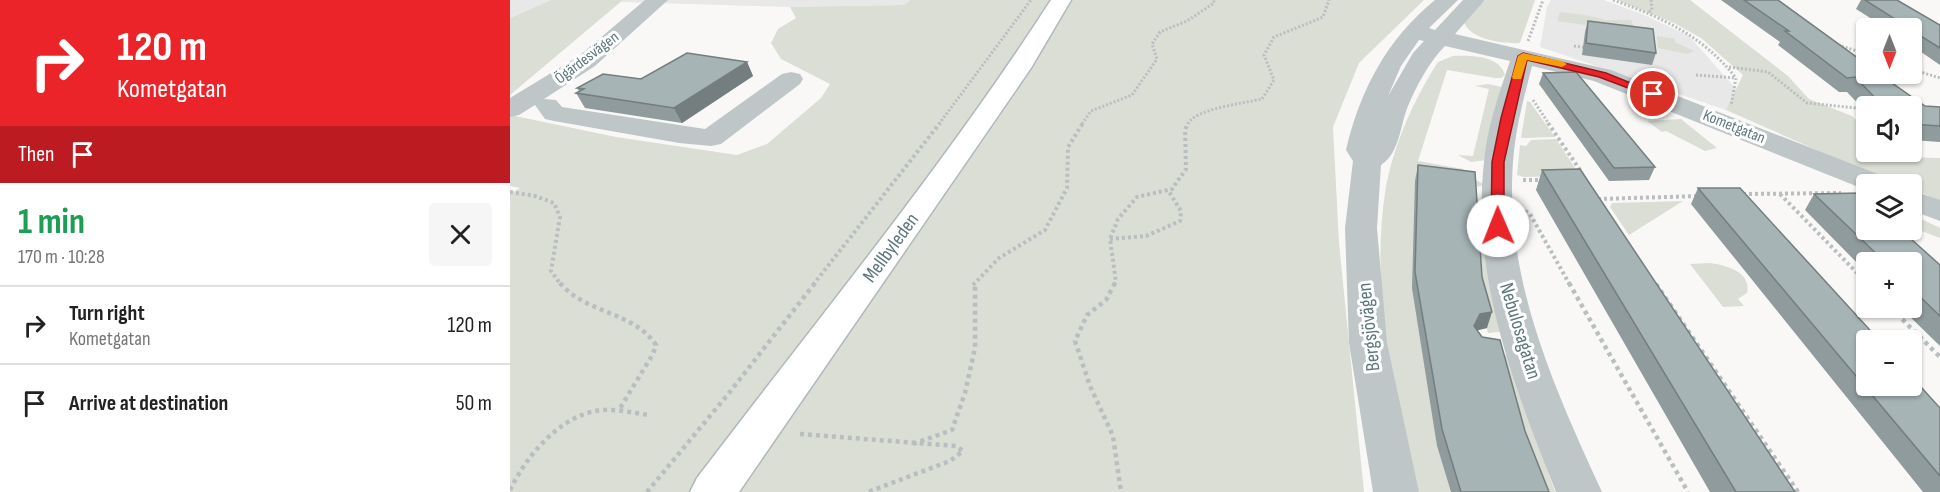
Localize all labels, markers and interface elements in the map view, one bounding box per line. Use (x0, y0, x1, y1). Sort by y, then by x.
north arrow (1856, 18, 1922, 84)
map controls (1856, 18, 1922, 396)
text: 120 m (117, 22, 207, 73)
icon: right (18, 24, 96, 102)
street label: Ögärdesvägen (551, 28, 623, 88)
pin (1627, 68, 1678, 119)
text: Kometgatan (117, 73, 227, 105)
icon: arrive (1636, 77, 1669, 110)
button: sound (1856, 96, 1922, 162)
street label: Kometgatan (1700, 106, 1768, 148)
icon: arrive (66, 138, 99, 171)
text: Then (18, 141, 54, 168)
button: layers (1856, 174, 1922, 240)
position arrow (1466, 194, 1530, 258)
text: 1 min (18, 201, 85, 244)
button: close (429, 203, 492, 266)
street label: Mellbyleden (858, 209, 924, 287)
text: 170 m · 10:28 (18, 245, 105, 269)
button: + (1856, 252, 1922, 318)
street label: Nebulosagatan (1494, 280, 1546, 382)
street label: Bergsjövägen (1352, 282, 1386, 372)
text: Turn right (69, 300, 145, 327)
icon: right (18, 309, 51, 342)
text: 120 m (448, 312, 492, 339)
text: Kometgatan (69, 327, 151, 351)
button: − (1856, 330, 1922, 396)
icon: arrive (18, 387, 51, 420)
text: Arrive at destination (69, 390, 228, 417)
text: 50 m (456, 390, 492, 417)

